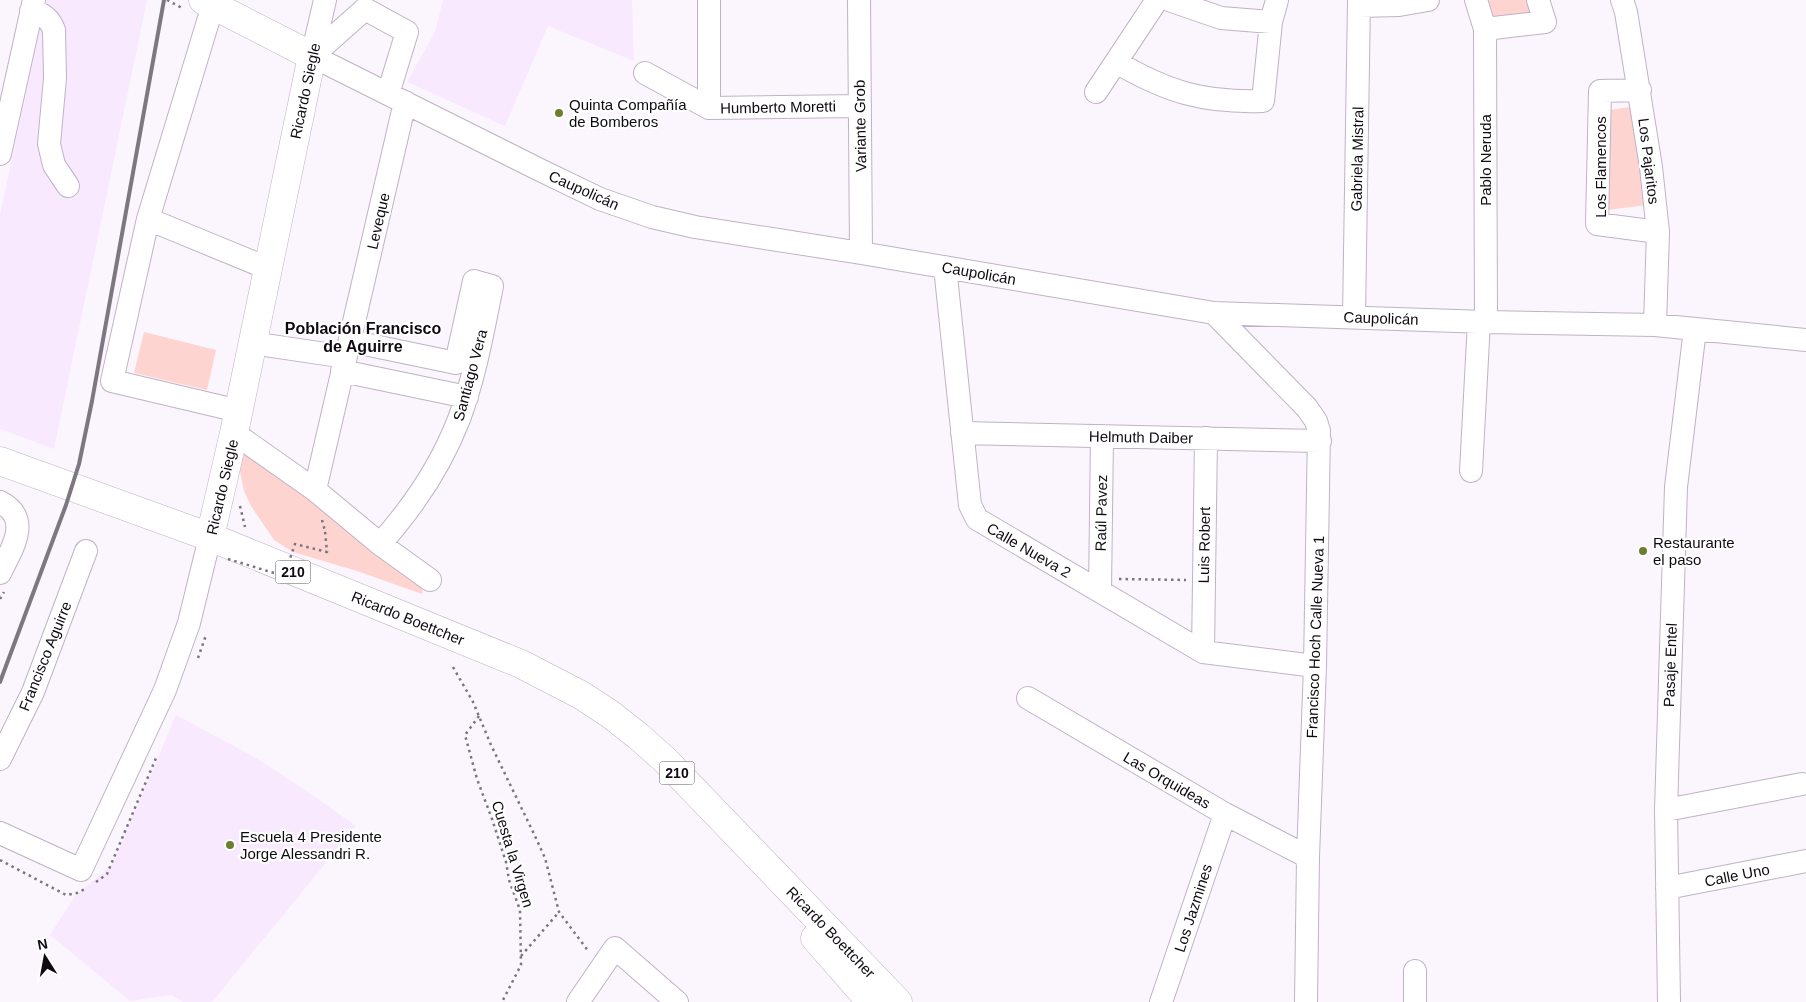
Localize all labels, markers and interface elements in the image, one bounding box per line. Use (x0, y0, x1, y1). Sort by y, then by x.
street label: Ricardo Siegle (287, 42, 323, 140)
street label: Variante Grob (851, 80, 869, 172)
place label: Quinta Compañía de Bomberos (569, 96, 687, 130)
street label: Humberto Moretti (720, 97, 836, 117)
street label: Gabriela Mistral (1348, 106, 1366, 212)
marker: Quinta Compañía de Bomberos (553, 107, 565, 119)
street label: Pablo Neruda (1477, 113, 1494, 206)
street label: Los Flamencos (1592, 116, 1609, 218)
street label: Los Pajaritos (1635, 117, 1663, 205)
street label: Caupolicán (546, 167, 622, 213)
street label: Leveque (363, 191, 393, 251)
street label: Caupolicán (941, 258, 1017, 288)
street label: Caupolicán (1343, 308, 1419, 328)
district label: Población Francisco de Aguirre (285, 320, 441, 355)
street label: Santiago Vera (450, 327, 491, 423)
street label: Helmuth Daiber (1089, 428, 1193, 446)
street label: Ricardo Siegle (203, 438, 241, 536)
street label: Raúl Pavez (1092, 474, 1110, 552)
street label: Luis Robert (1195, 506, 1213, 584)
street label: Calle Nueva 2 (984, 519, 1074, 581)
place label: Restaurante el paso (1653, 534, 1735, 568)
street label: Francisco Hoch Calle Nueva 1 (1303, 535, 1327, 739)
marker: Restaurante el paso (1637, 545, 1649, 557)
road number: 210 (276, 560, 310, 584)
street label: Ricardo Boettcher (349, 588, 467, 648)
street label: Francisco Aguirre (15, 599, 75, 713)
street label: Pasaje Entel (1660, 623, 1680, 707)
street label: Las Orquideas (1121, 748, 1213, 812)
road number: 210 (660, 761, 694, 784)
street label: Cuesta la Virgen (489, 799, 537, 909)
place label: Escuela 4 Presidente Jorge Alessandri R. (240, 828, 382, 862)
marker: Escuela 4 Presidente Jorge Alessandri R. (224, 839, 236, 851)
street label: Calle Uno (1703, 860, 1771, 890)
street label: Los Jazmines (1171, 862, 1215, 954)
street label: Ricardo Boettcher (783, 883, 879, 981)
north arrow (20, 932, 70, 982)
text: N (36, 935, 49, 953)

